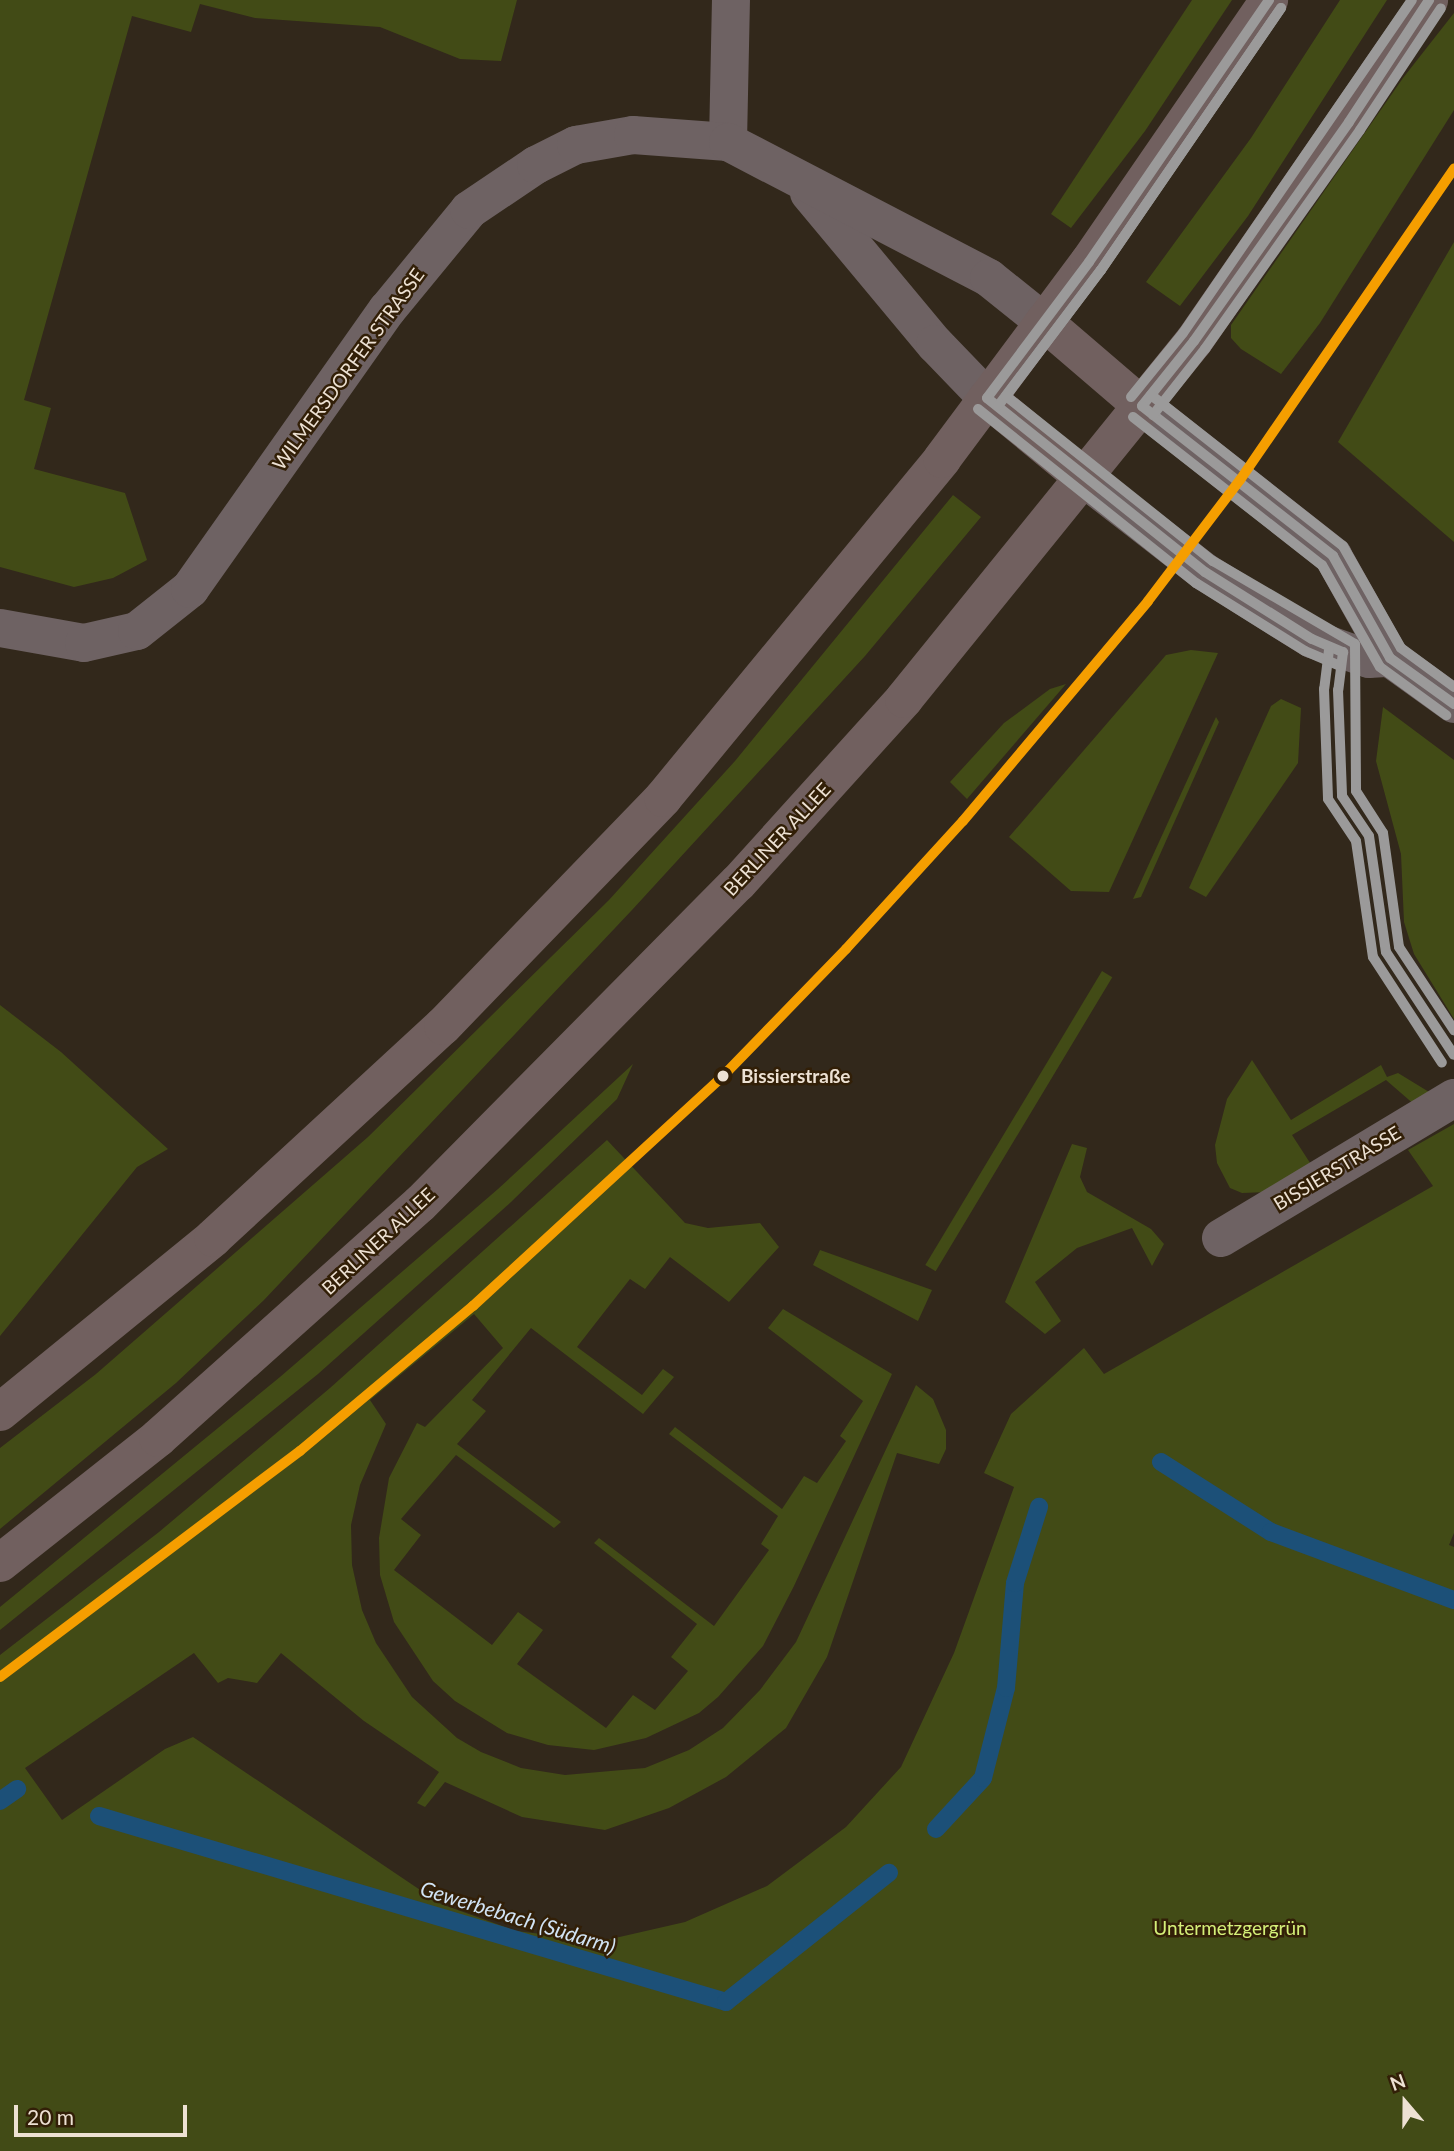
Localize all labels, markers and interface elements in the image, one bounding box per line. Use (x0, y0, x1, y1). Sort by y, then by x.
street label: WILMERSDORFER STRASSE (267, 264, 429, 474)
street label: BERLINER ALLEE (719, 778, 835, 900)
marker: Bissierstraße (711, 1064, 735, 1088)
place label: Bissierstraße (741, 1065, 851, 1087)
street label: BISSIERSTRASSE (1269, 1121, 1405, 1215)
street label: BERLINER ALLEE (317, 1183, 439, 1299)
water label: Gewerbebach (Südarm) (417, 1875, 619, 1959)
park label: Untermetzgergrün (1153, 1917, 1307, 1939)
north arrow (1370, 2067, 1440, 2137)
text: N (1387, 2068, 1408, 2095)
scale bar (18, 2092, 191, 2136)
text: 20 m (27, 2104, 74, 2129)

